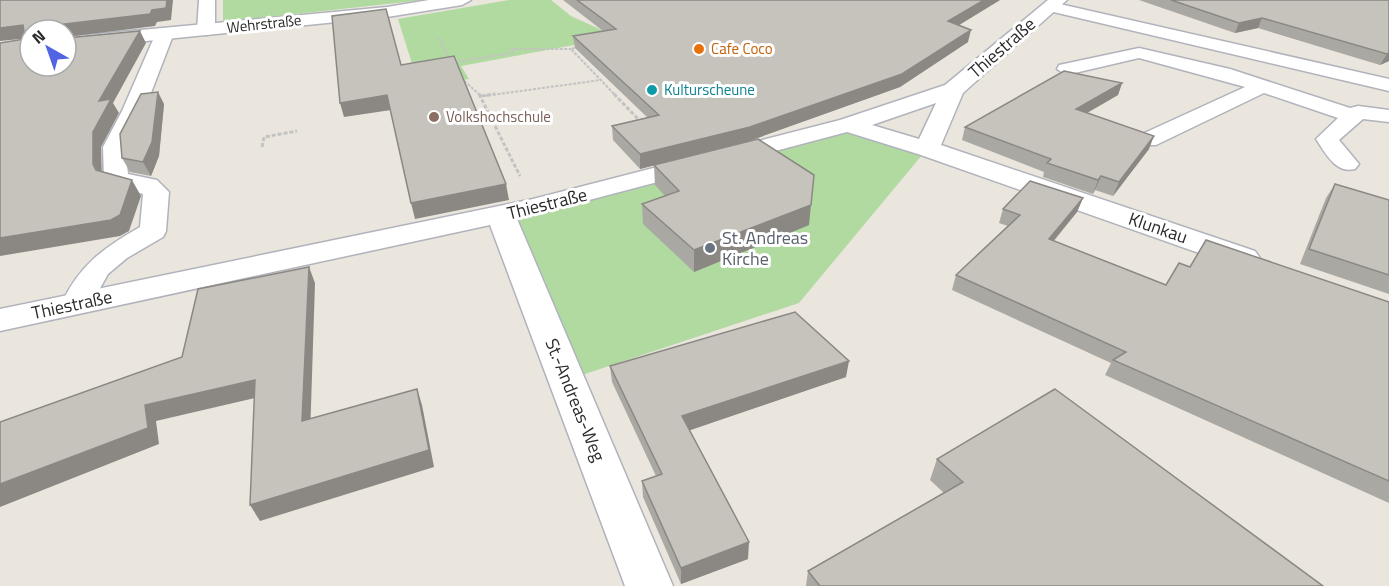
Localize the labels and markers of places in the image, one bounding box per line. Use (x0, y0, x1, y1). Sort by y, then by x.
place label: Cafe Coco (711, 37, 773, 60)
marker: Cafe Coco (692, 42, 706, 56)
place label: Kulturscheune (664, 78, 755, 101)
marker: Kulturscheune (645, 83, 659, 97)
place label: Volkshochschule (446, 105, 551, 128)
marker: Volkshochschule (427, 110, 441, 124)
place label: St. Andreas Kirche (722, 224, 808, 272)
marker: St. Andreas Kirche (703, 241, 717, 255)

